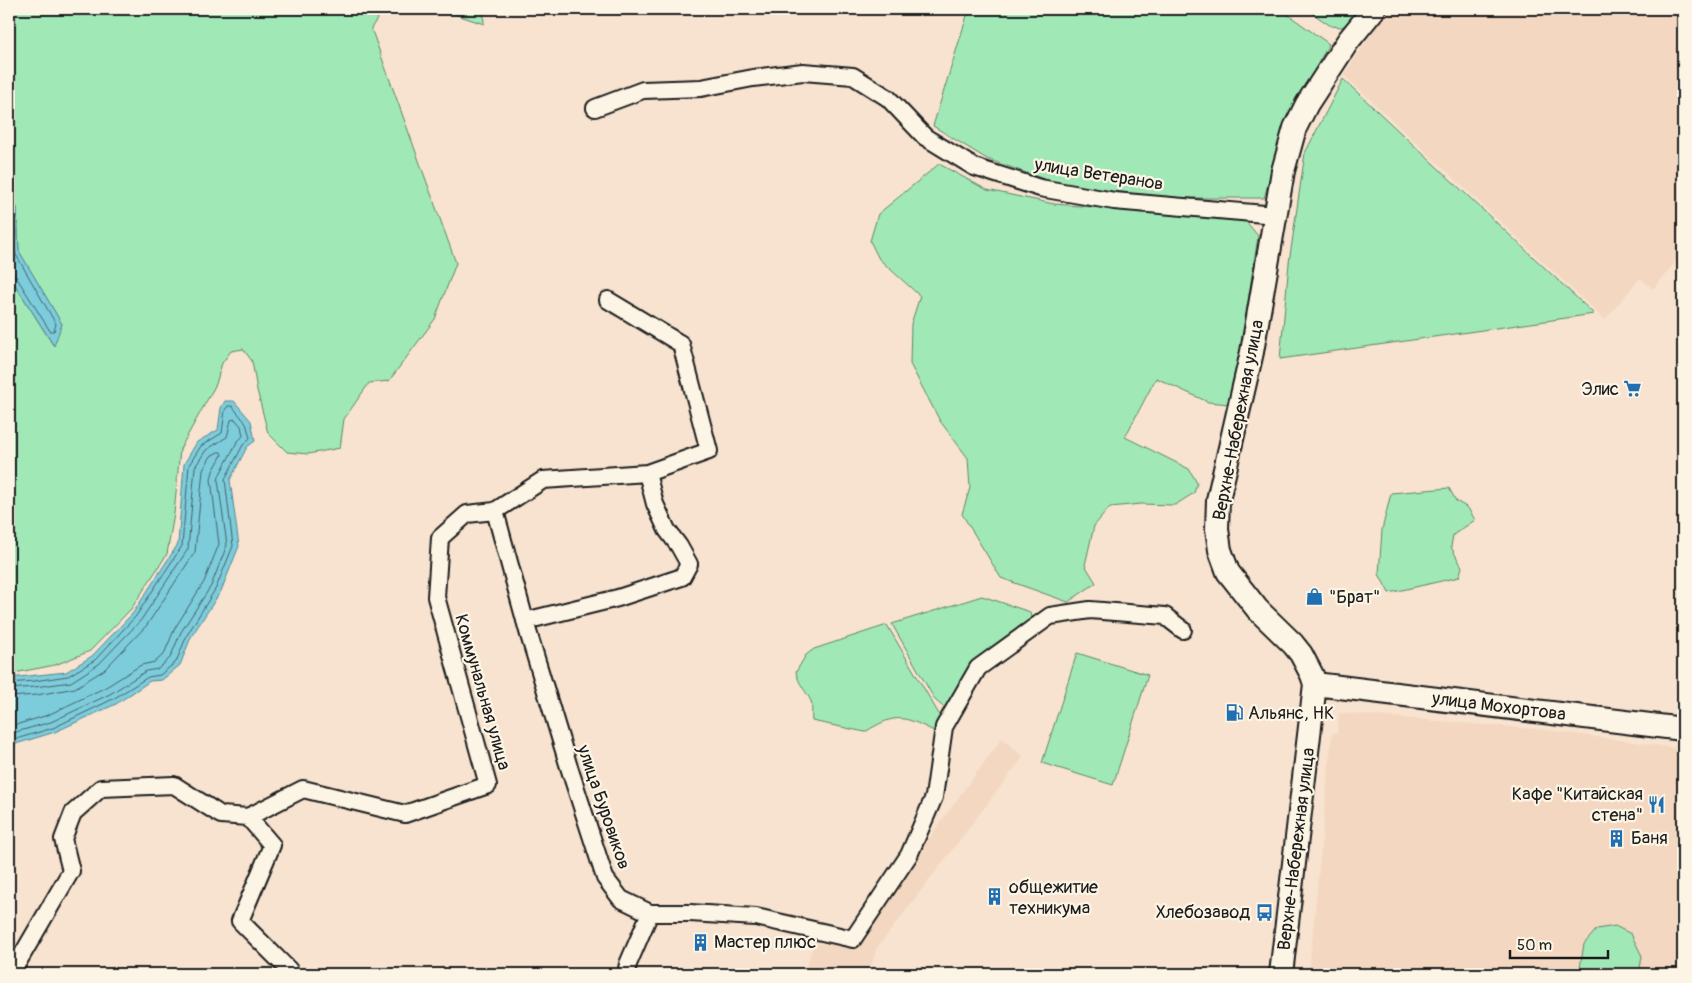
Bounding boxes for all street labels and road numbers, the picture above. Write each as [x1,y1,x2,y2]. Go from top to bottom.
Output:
street label: улица Ветеранов [1032,153,1165,196]
street label: Верхне-Набережная улица [1208,318,1269,522]
street label: Коммунальная улица [449,612,516,773]
street label: улица Мохортова [1430,687,1567,726]
street label: улица Буровиков [571,741,636,872]
street label: Верхне-Набережная улица [1273,746,1320,952]

